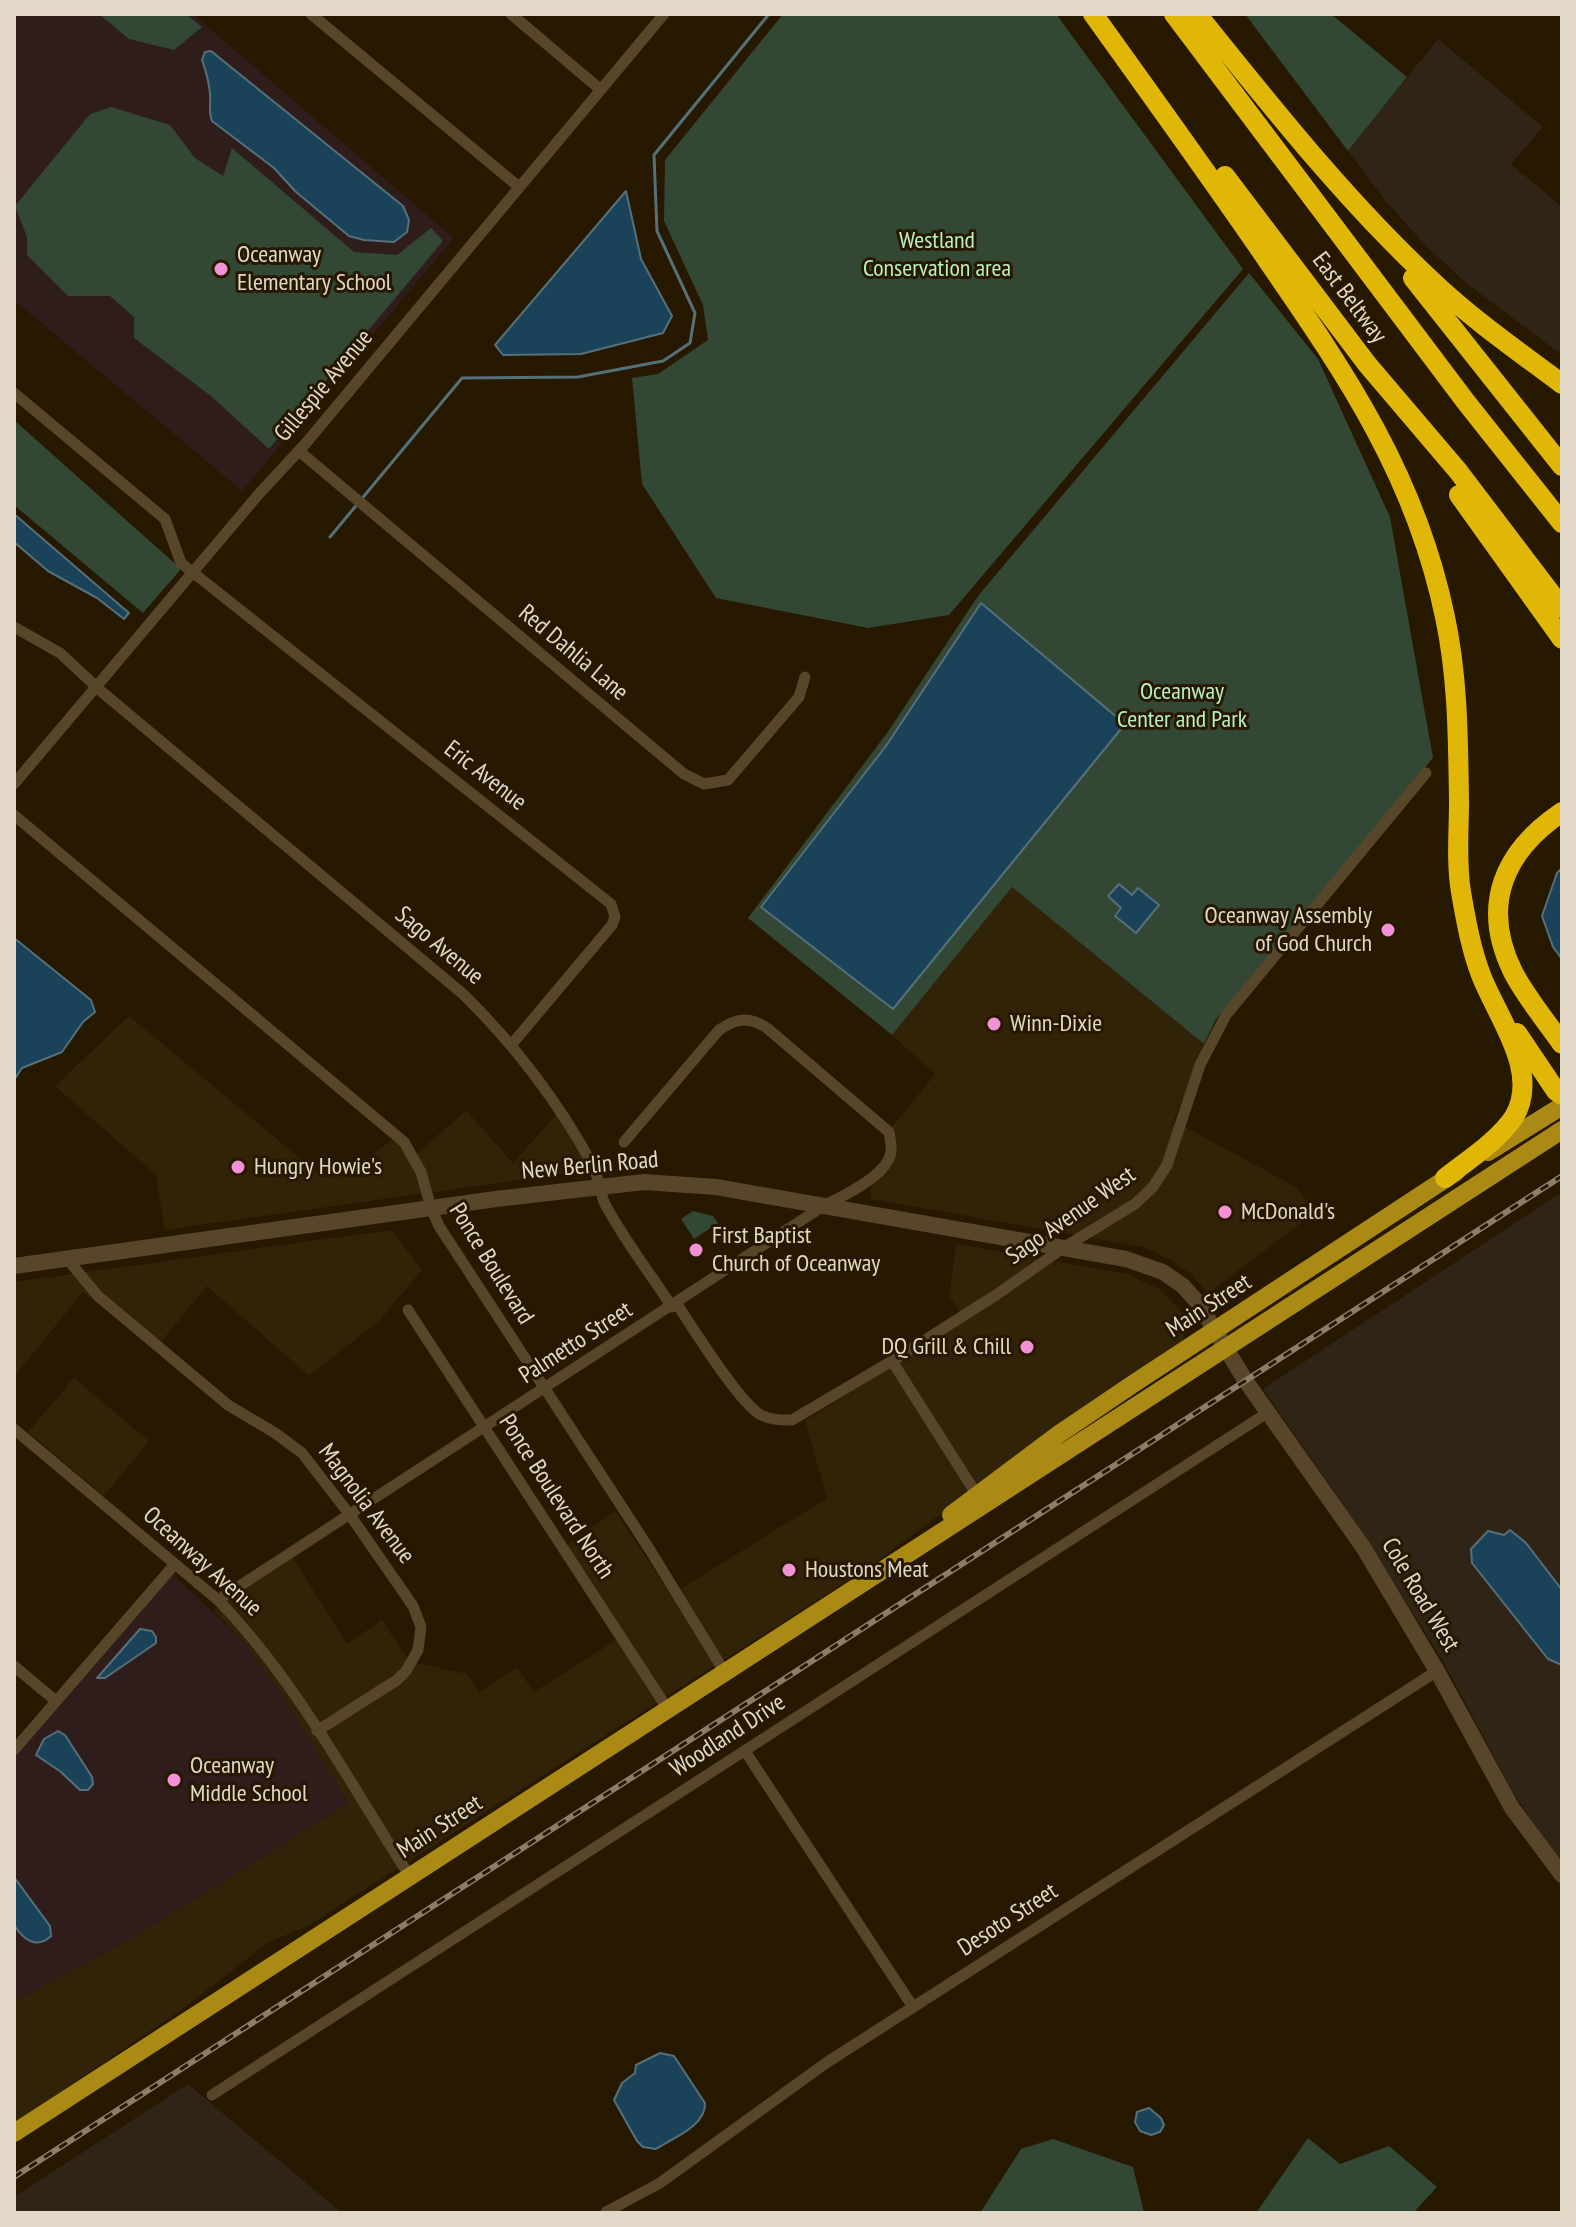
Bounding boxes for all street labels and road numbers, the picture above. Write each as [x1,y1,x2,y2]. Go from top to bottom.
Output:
street label: East Beltway [1306,247,1392,349]
street label: Gillespie Avenue [269,324,379,448]
street label: Red Dahlia Lane [512,599,634,707]
street label: Eric Avenue [438,735,532,817]
street label: Sago Avenue [389,901,489,991]
street label: New Berlin Road [520,1146,660,1186]
street label: Sago Avenue West [1001,1161,1141,1271]
street label: Ponce Boulevard [442,1198,540,1330]
street label: Main Street [1161,1268,1257,1344]
street label: Palmetto Street [514,1296,638,1390]
street label: Ponce Boulevard North [492,1410,620,1584]
street label: Magnolia Avenue [312,1438,420,1570]
street label: Oceanway Avenue [137,1501,267,1623]
street label: Cole Road West [1375,1533,1465,1657]
street label: Woodland Drive [665,1688,791,1784]
street label: Main Street [392,1789,488,1865]
street label: Desoto Street [953,1877,1063,1963]

